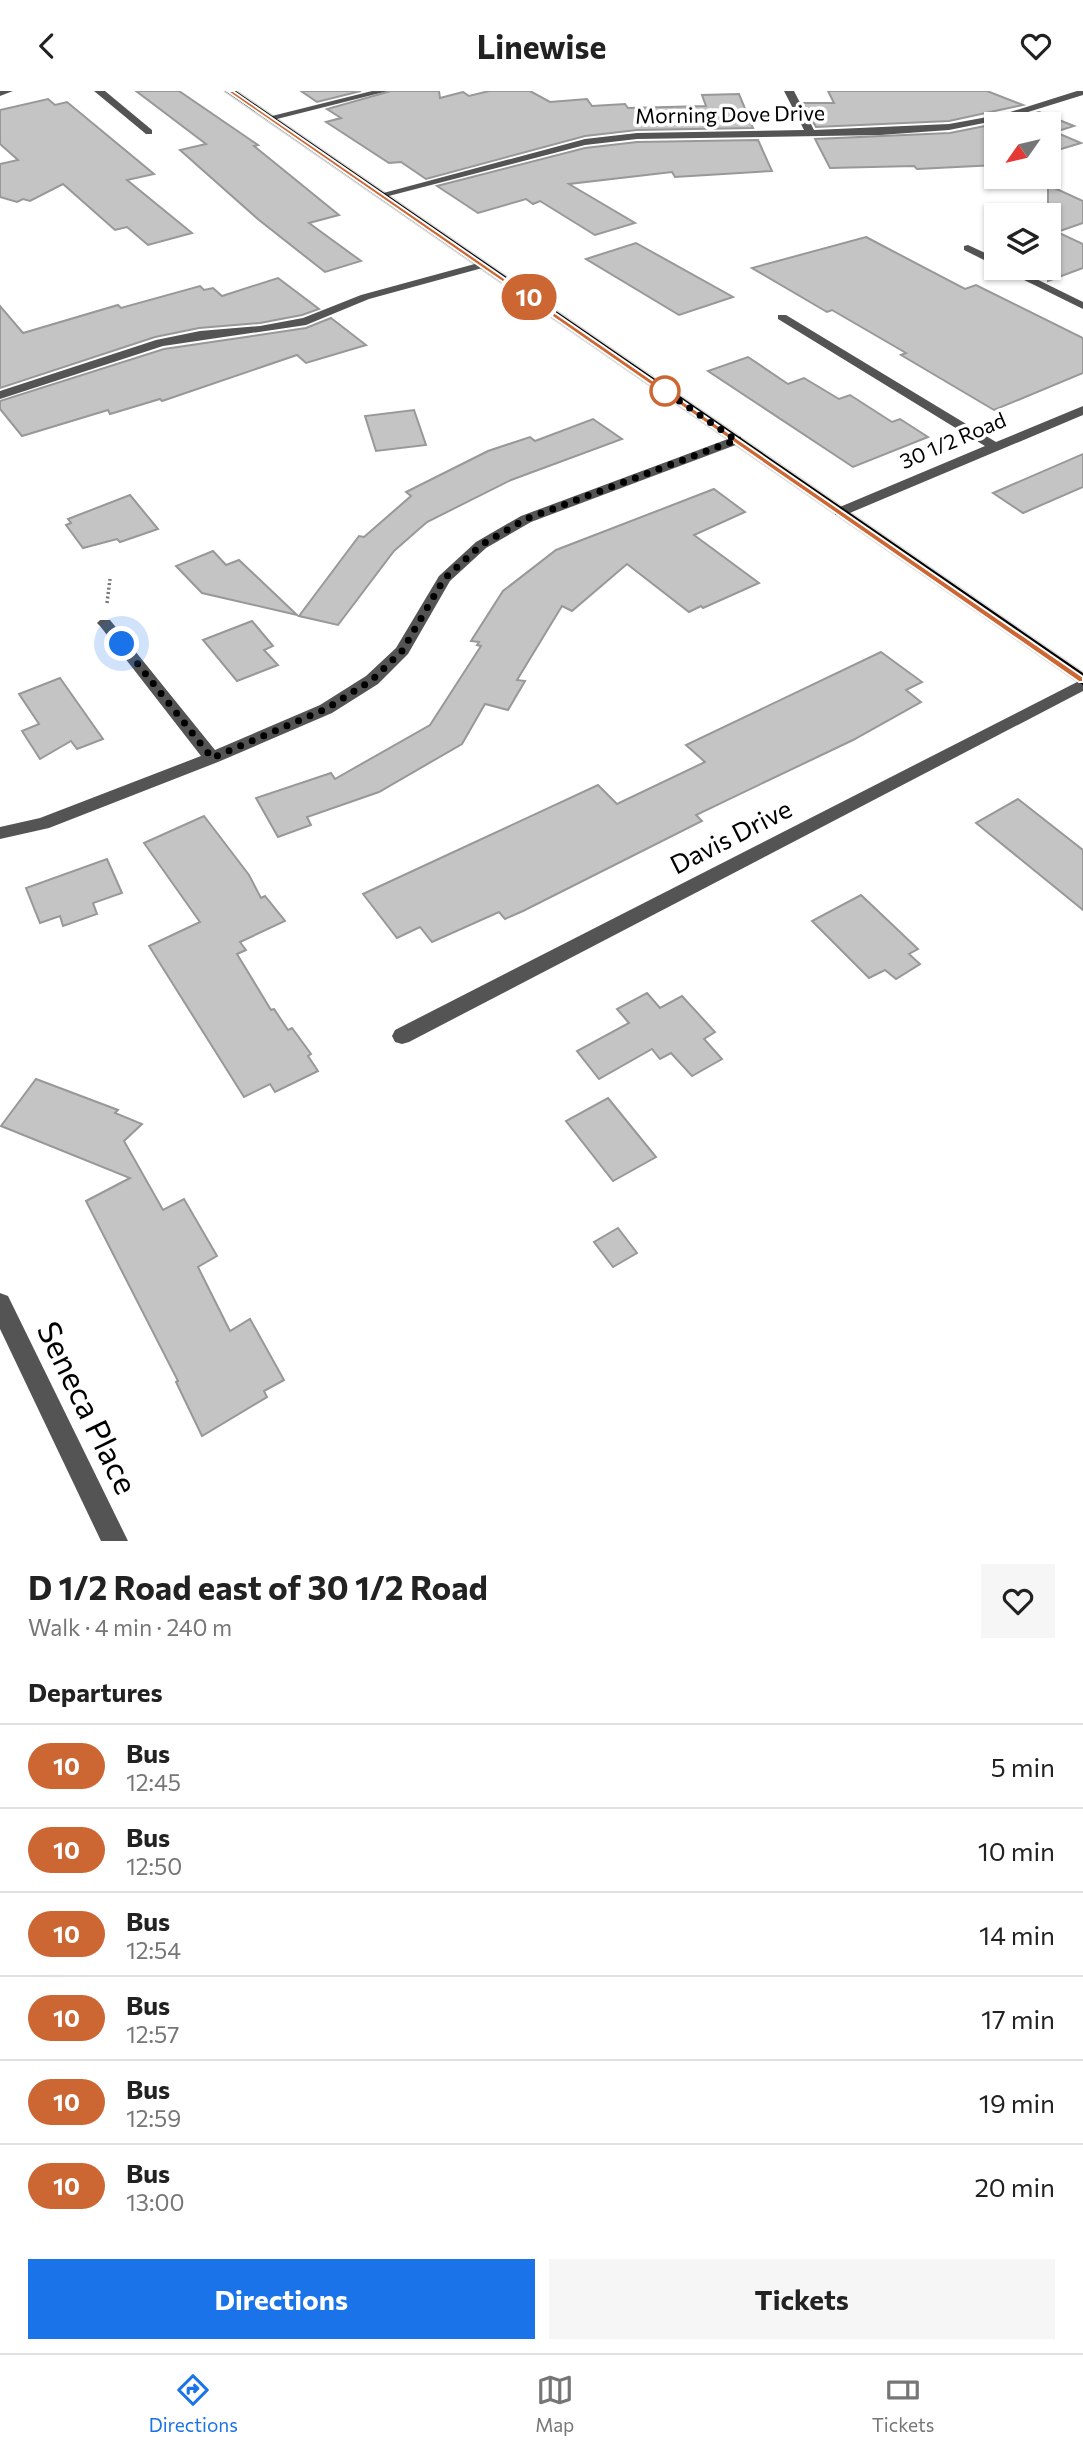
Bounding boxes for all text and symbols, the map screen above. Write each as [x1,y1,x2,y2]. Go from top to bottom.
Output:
text: Linewise [477,26,606,66]
icon: back [28,27,66,65]
icon: heart [1017,27,1055,65]
street label: Morning Dove Drive [635,99,825,128]
north arrow [984,112,1060,189]
map controls [984,112,1061,280]
button: layers [984,203,1061,280]
line badge: 10 [498,274,560,320]
text: 10 [516,282,542,311]
unlabelled marker [650,376,680,406]
street label: 30 1/2 Road [896,406,1009,473]
your location [104,626,139,661]
street label: Davis Drive [664,792,796,879]
street label: Seneca Place [30,1314,148,1500]
button: heart [981,1564,1055,1638]
text: D 1/2 Road east of 30 1/2 Road [28,1566,488,1607]
text: Walk · 4 min · 240 m [28,1613,232,1641]
text: Departures [28,1676,163,1707]
text: Bus [126,1737,170,1768]
text: 10 [53,1751,80,1780]
text: 5 min [991,1751,1055,1782]
text: 12:45 [126,1768,181,1796]
text: Bus [126,1821,170,1852]
text: 10 [53,1835,80,1864]
text: 10 min [978,1835,1055,1866]
text: 12:50 [126,1852,182,1880]
text: Bus [126,1905,170,1936]
text: 10 [53,1919,80,1948]
text: 14 min [979,1919,1055,1950]
text: 12:54 [126,1936,181,1964]
text: Bus [126,1989,170,2020]
text: 10 [53,2003,80,2032]
text: 17 min [981,2003,1055,2034]
text: 12:57 [126,2020,179,2048]
text: Bus [126,2073,170,2104]
text: 10 [53,2087,80,2116]
text: 19 min [979,2087,1055,2118]
text: 12:59 [126,2104,181,2132]
text: Bus [126,2157,170,2188]
text: 10 [53,2171,80,2200]
text: 20 min [974,2171,1055,2202]
text: 13:00 [126,2188,184,2216]
button: Directions [28,2259,535,2339]
button: Tickets [549,2259,1055,2339]
tab: Directions [149,2371,238,2436]
tab: Map [535,2371,574,2436]
tab: Tickets [872,2371,934,2436]

